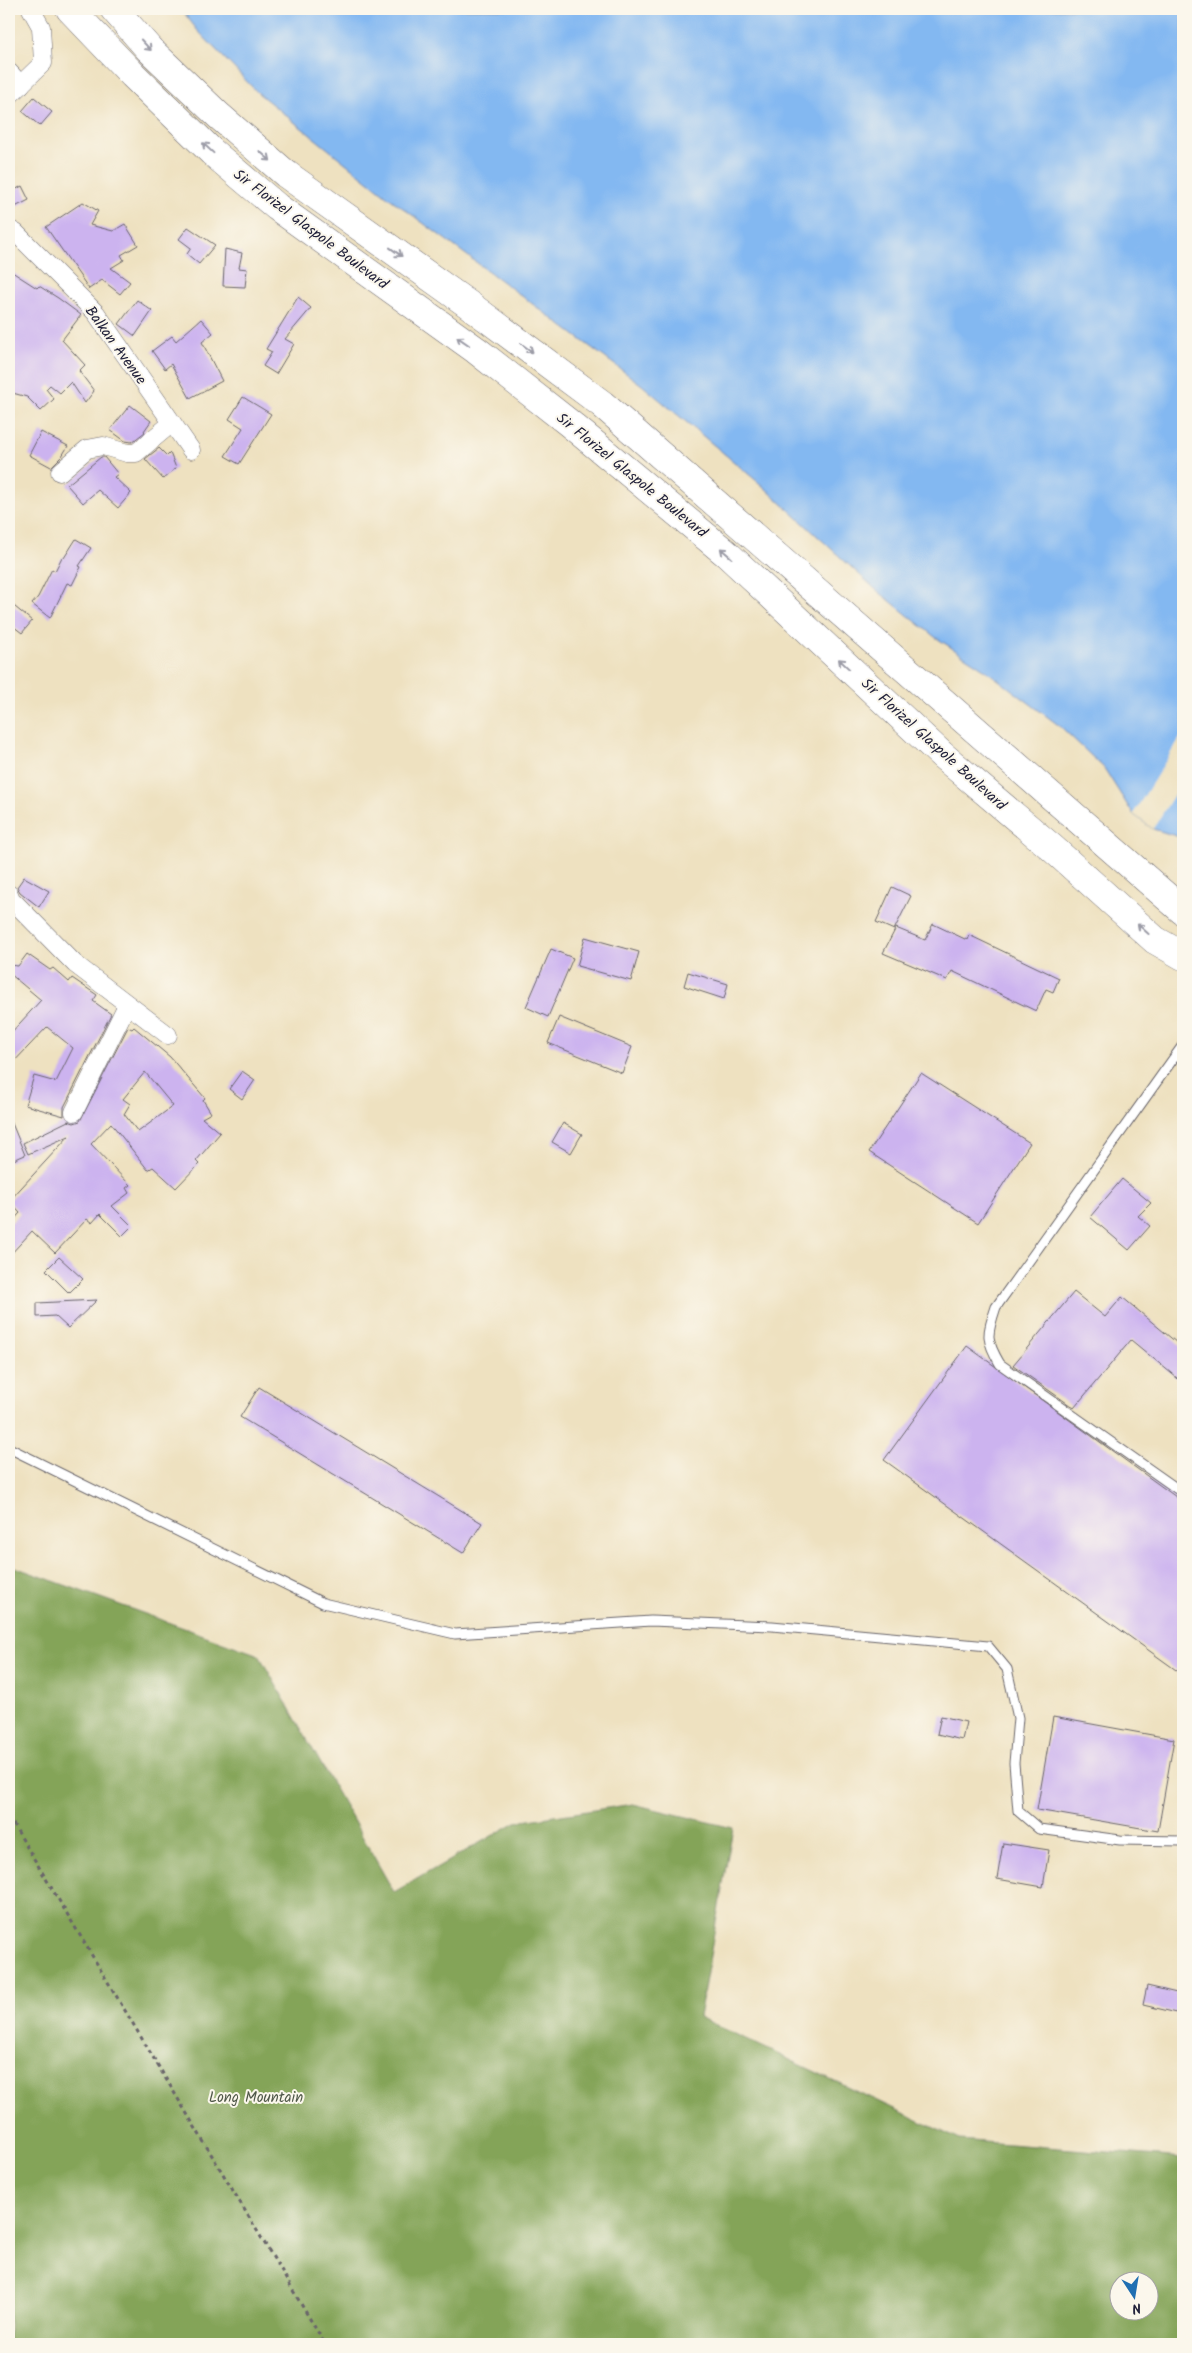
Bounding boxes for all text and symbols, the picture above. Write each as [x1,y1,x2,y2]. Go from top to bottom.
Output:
one-way arrow [140,39,152,51]
one-way arrow [202,142,214,154]
one-way arrow [258,150,271,161]
street label: Sir Florizel Glaspole Boulevard [228,163,393,297]
one-way arrow [388,247,402,258]
street label: Balkan Avenue [78,301,152,390]
one-way arrow [456,336,470,346]
one-way arrow [520,343,534,353]
street label: Sir Florizel Glaspole Boulevard [550,407,713,545]
one-way arrow [719,547,732,559]
one-way arrow [838,658,851,670]
street label: Sir Florizel Glaspole Boulevard [855,673,1012,817]
one-way arrow [1136,923,1149,935]
park label: Long Mountain [209,2086,303,2110]
north arrow [1110,2270,1160,2320]
text: N [1130,2296,1143,2319]

